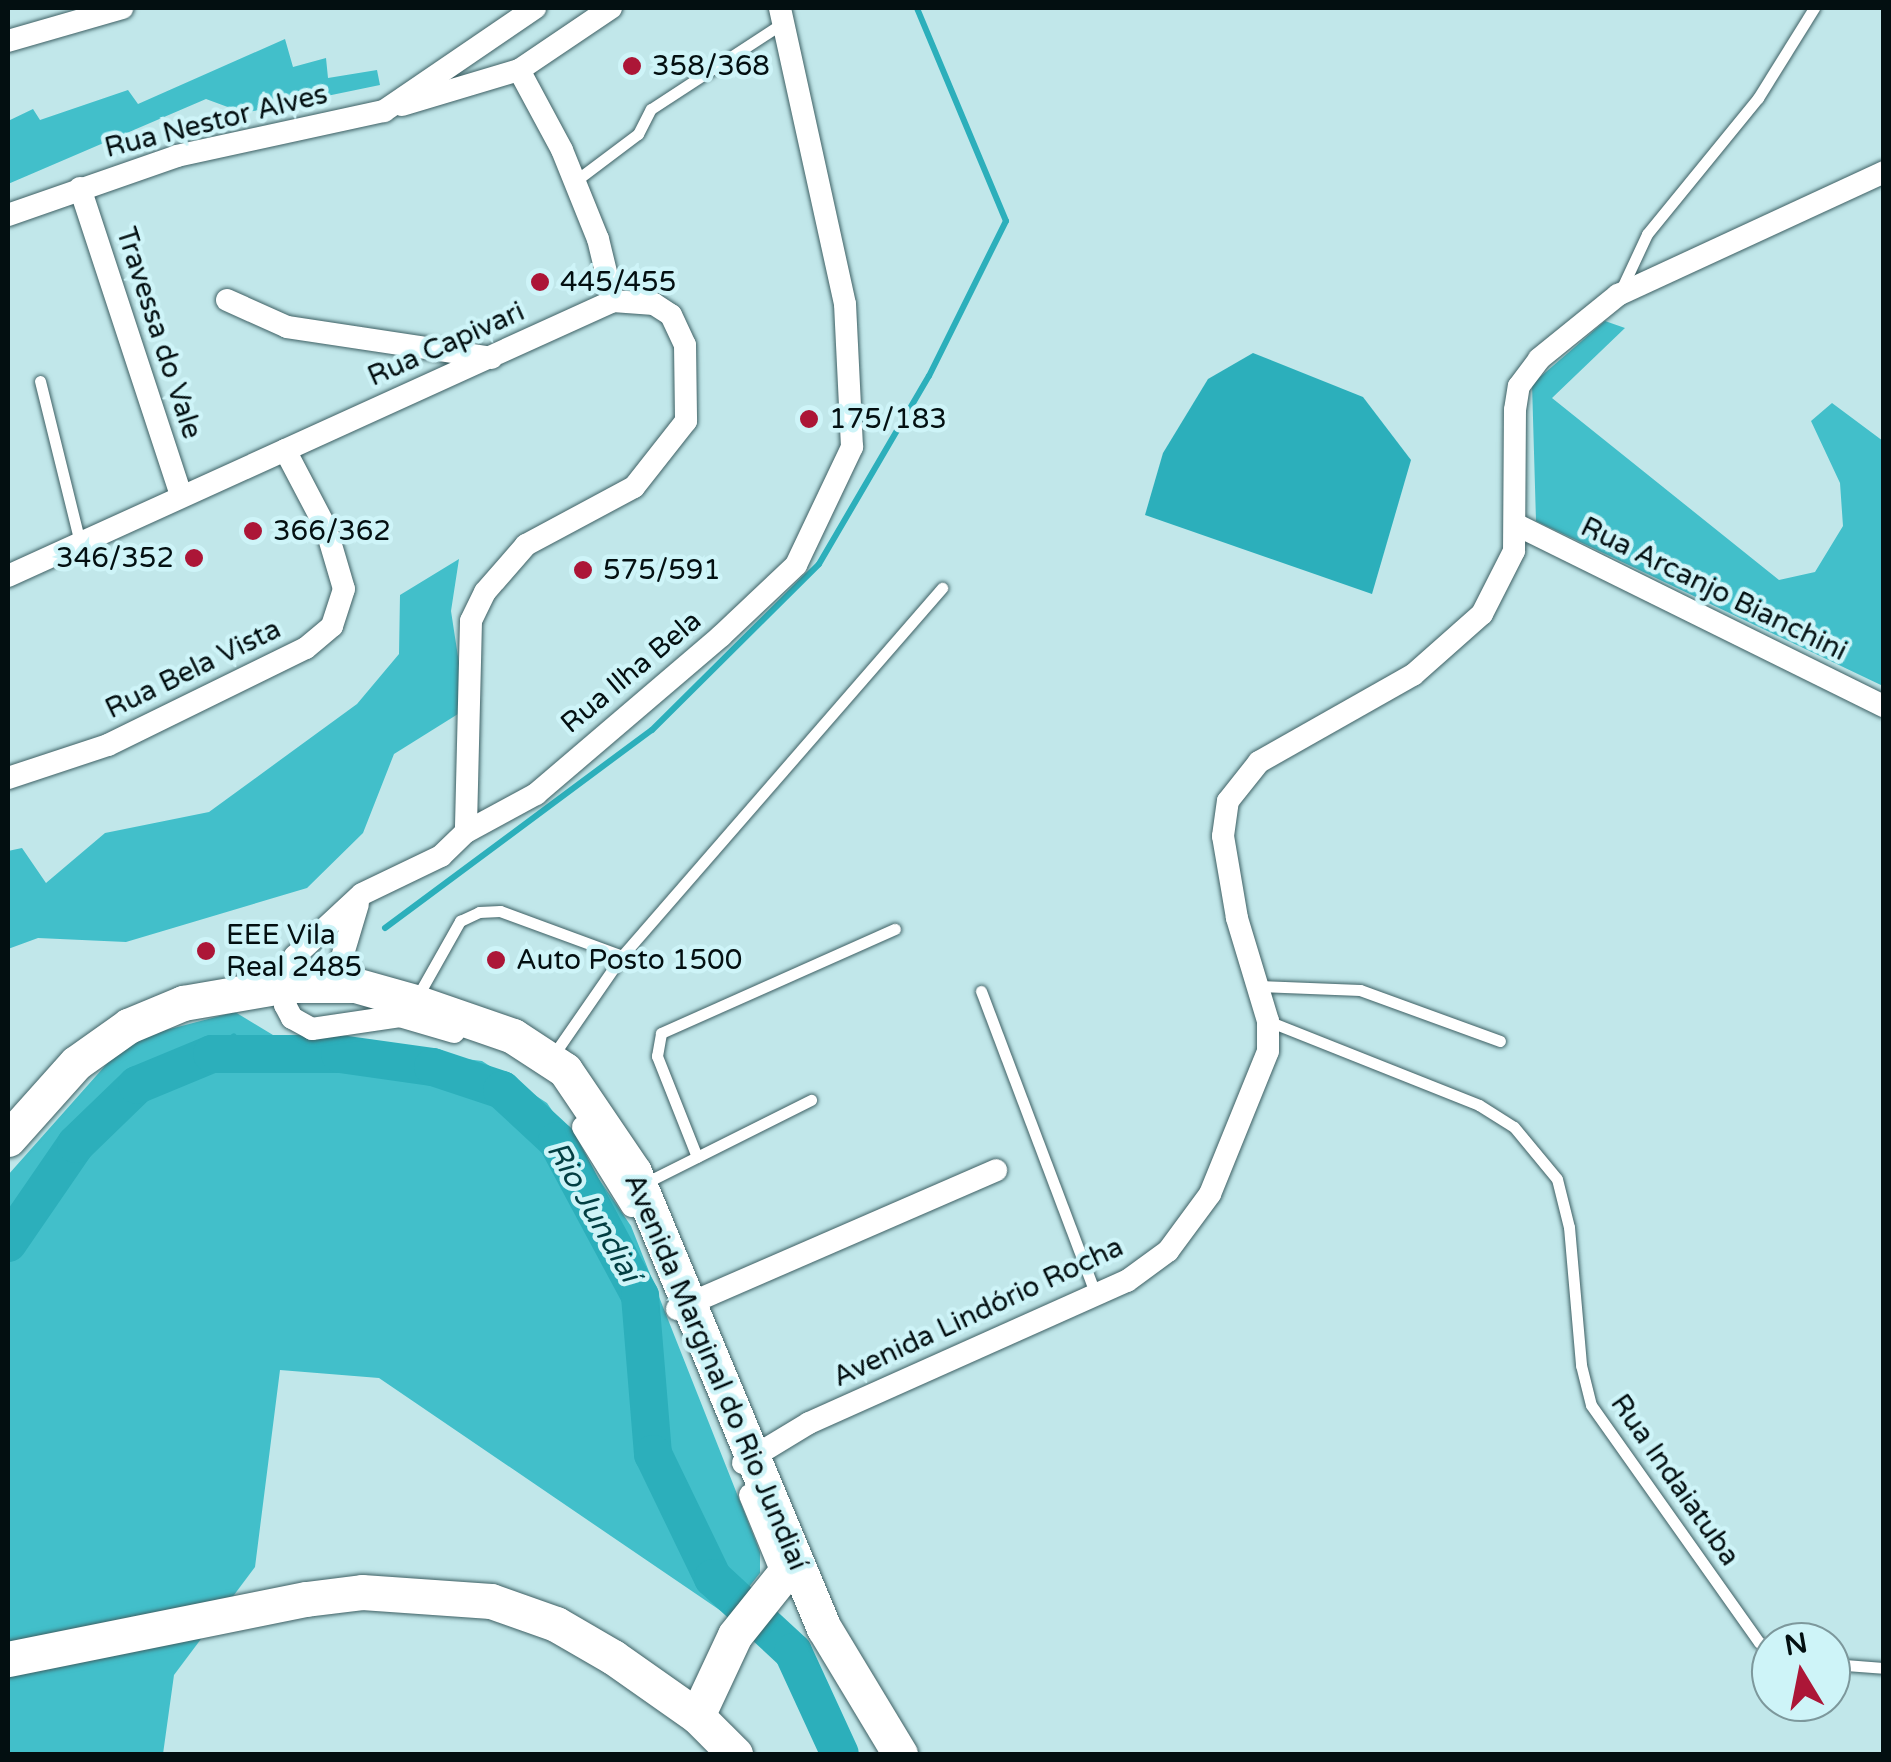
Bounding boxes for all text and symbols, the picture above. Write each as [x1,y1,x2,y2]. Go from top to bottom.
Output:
place label: 358/368 [652,49,770,83]
marker: 358/368 [621,55,643,77]
street label: Rua Nestor Alves [101,77,331,165]
street label: Travessa do Vale [109,223,209,443]
place label: 445/455 [560,265,676,299]
marker: 445/455 [529,271,551,293]
street label: Rua Capivari [362,294,530,394]
place label: 175/183 [829,402,947,436]
marker: 175/183 [798,408,820,430]
street label: Rua Arcanjo Bianchini [1575,510,1853,668]
place label: 366/362 [273,514,391,548]
marker: 366/362 [242,520,264,542]
place label: 346/352 [56,541,174,575]
marker: 346/352 [183,547,205,569]
place label: 575/591 [603,553,721,587]
marker: 575/591 [572,559,594,581]
street label: Rua Ilha Bela [554,604,708,740]
street label: Rua Bela Vista [100,612,286,726]
place label: EEE Vila Real 2485 [226,918,362,984]
marker: EEE Vila Real 2485 [195,940,217,962]
place label: Auto Posto 1500 [516,943,742,977]
marker: Auto Posto 1500 [485,949,507,971]
water label: Rio Jundiaí [538,1135,648,1289]
street label: Avenida Marginal do Rio Jundiaí [617,1169,815,1575]
street label: Avenida Lindório Rocha [827,1230,1129,1394]
street label: Rua Indaiatuba [1603,1388,1747,1572]
north arrow [1751,1622,1851,1722]
text: N [1782,1626,1810,1663]

